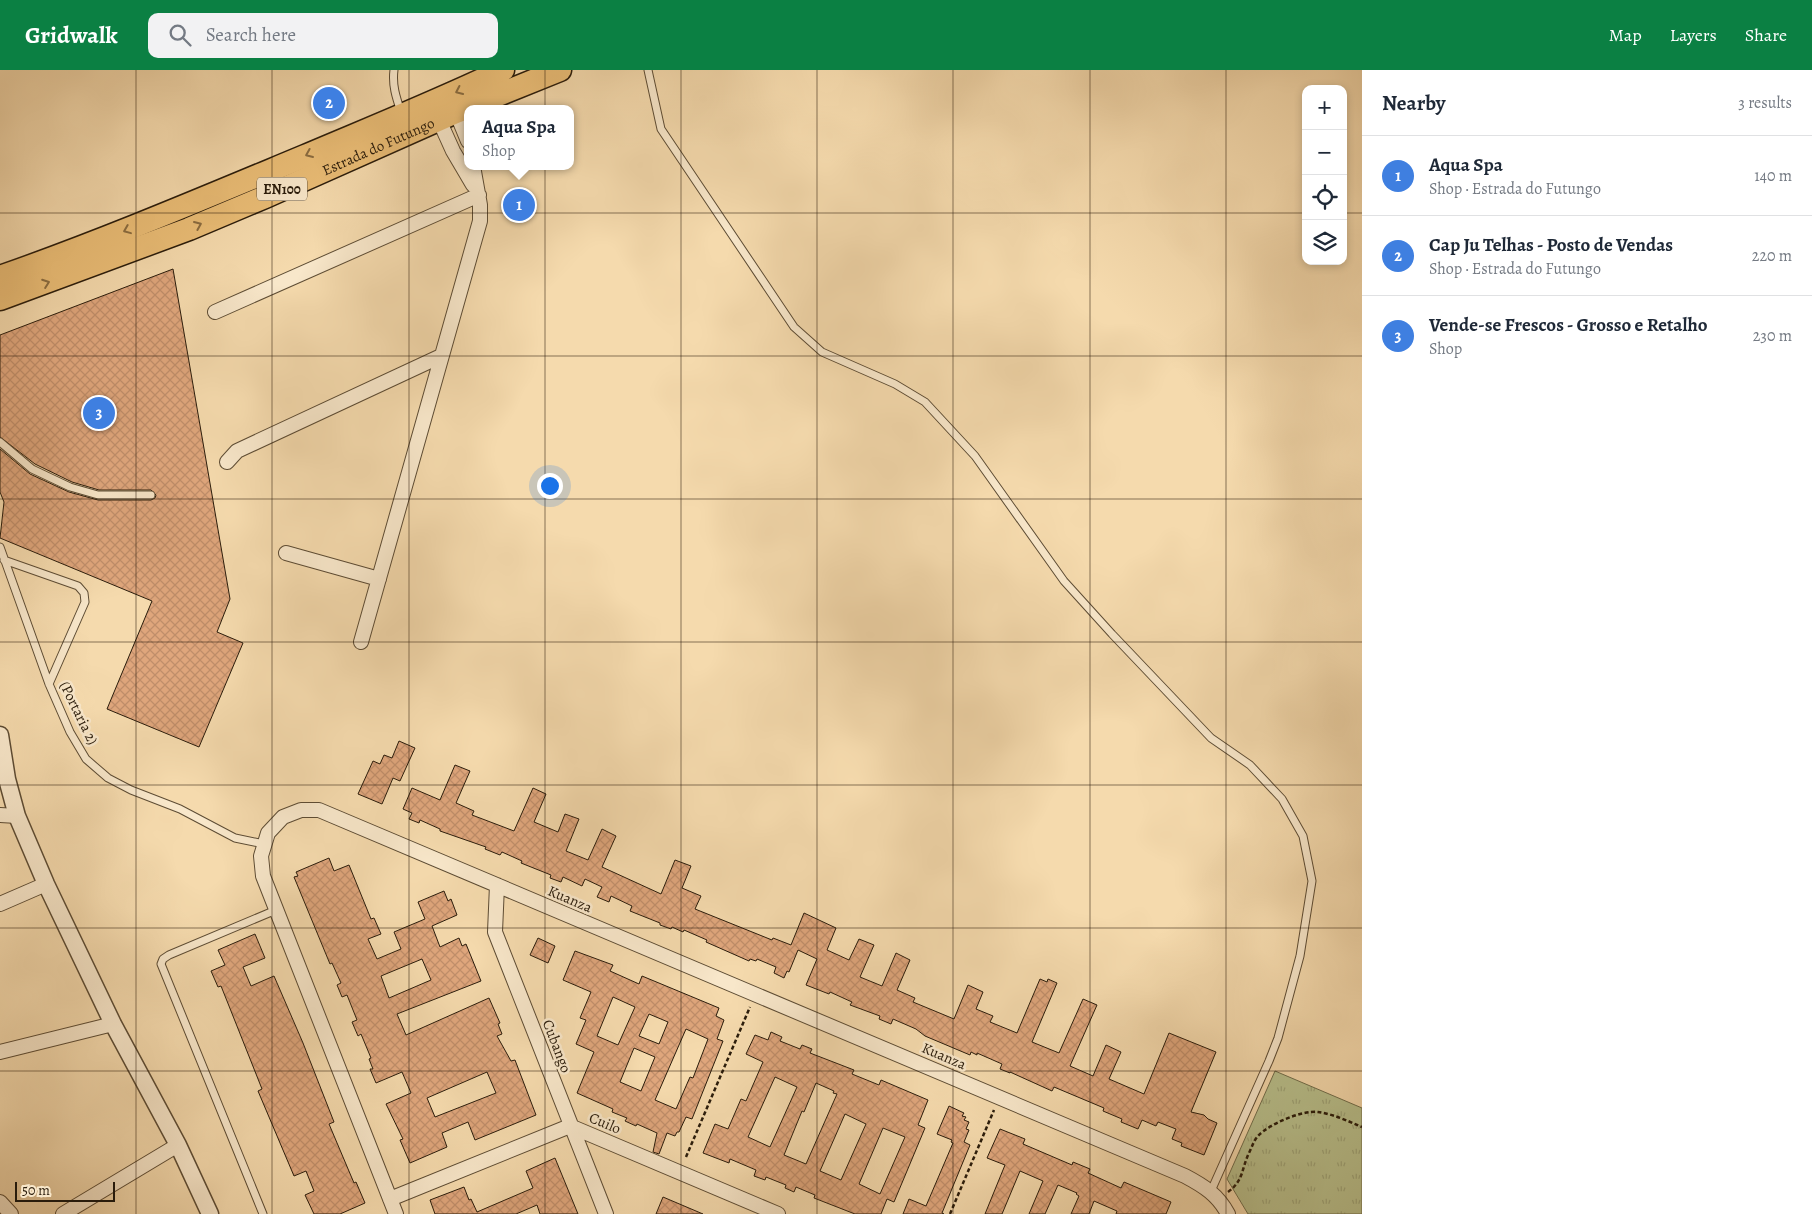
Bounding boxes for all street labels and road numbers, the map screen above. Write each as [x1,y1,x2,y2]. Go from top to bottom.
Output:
street label: Estrada do Futungo [319,113,438,180]
road number: EN100 [257,178,307,200]
street label: (Portaria 2) [55,678,103,748]
street label: Kuanza [545,881,595,917]
street label: Cubango [538,1017,576,1075]
street label: Kuanza [919,1038,969,1074]
street label: Cuilo [586,1107,624,1139]

